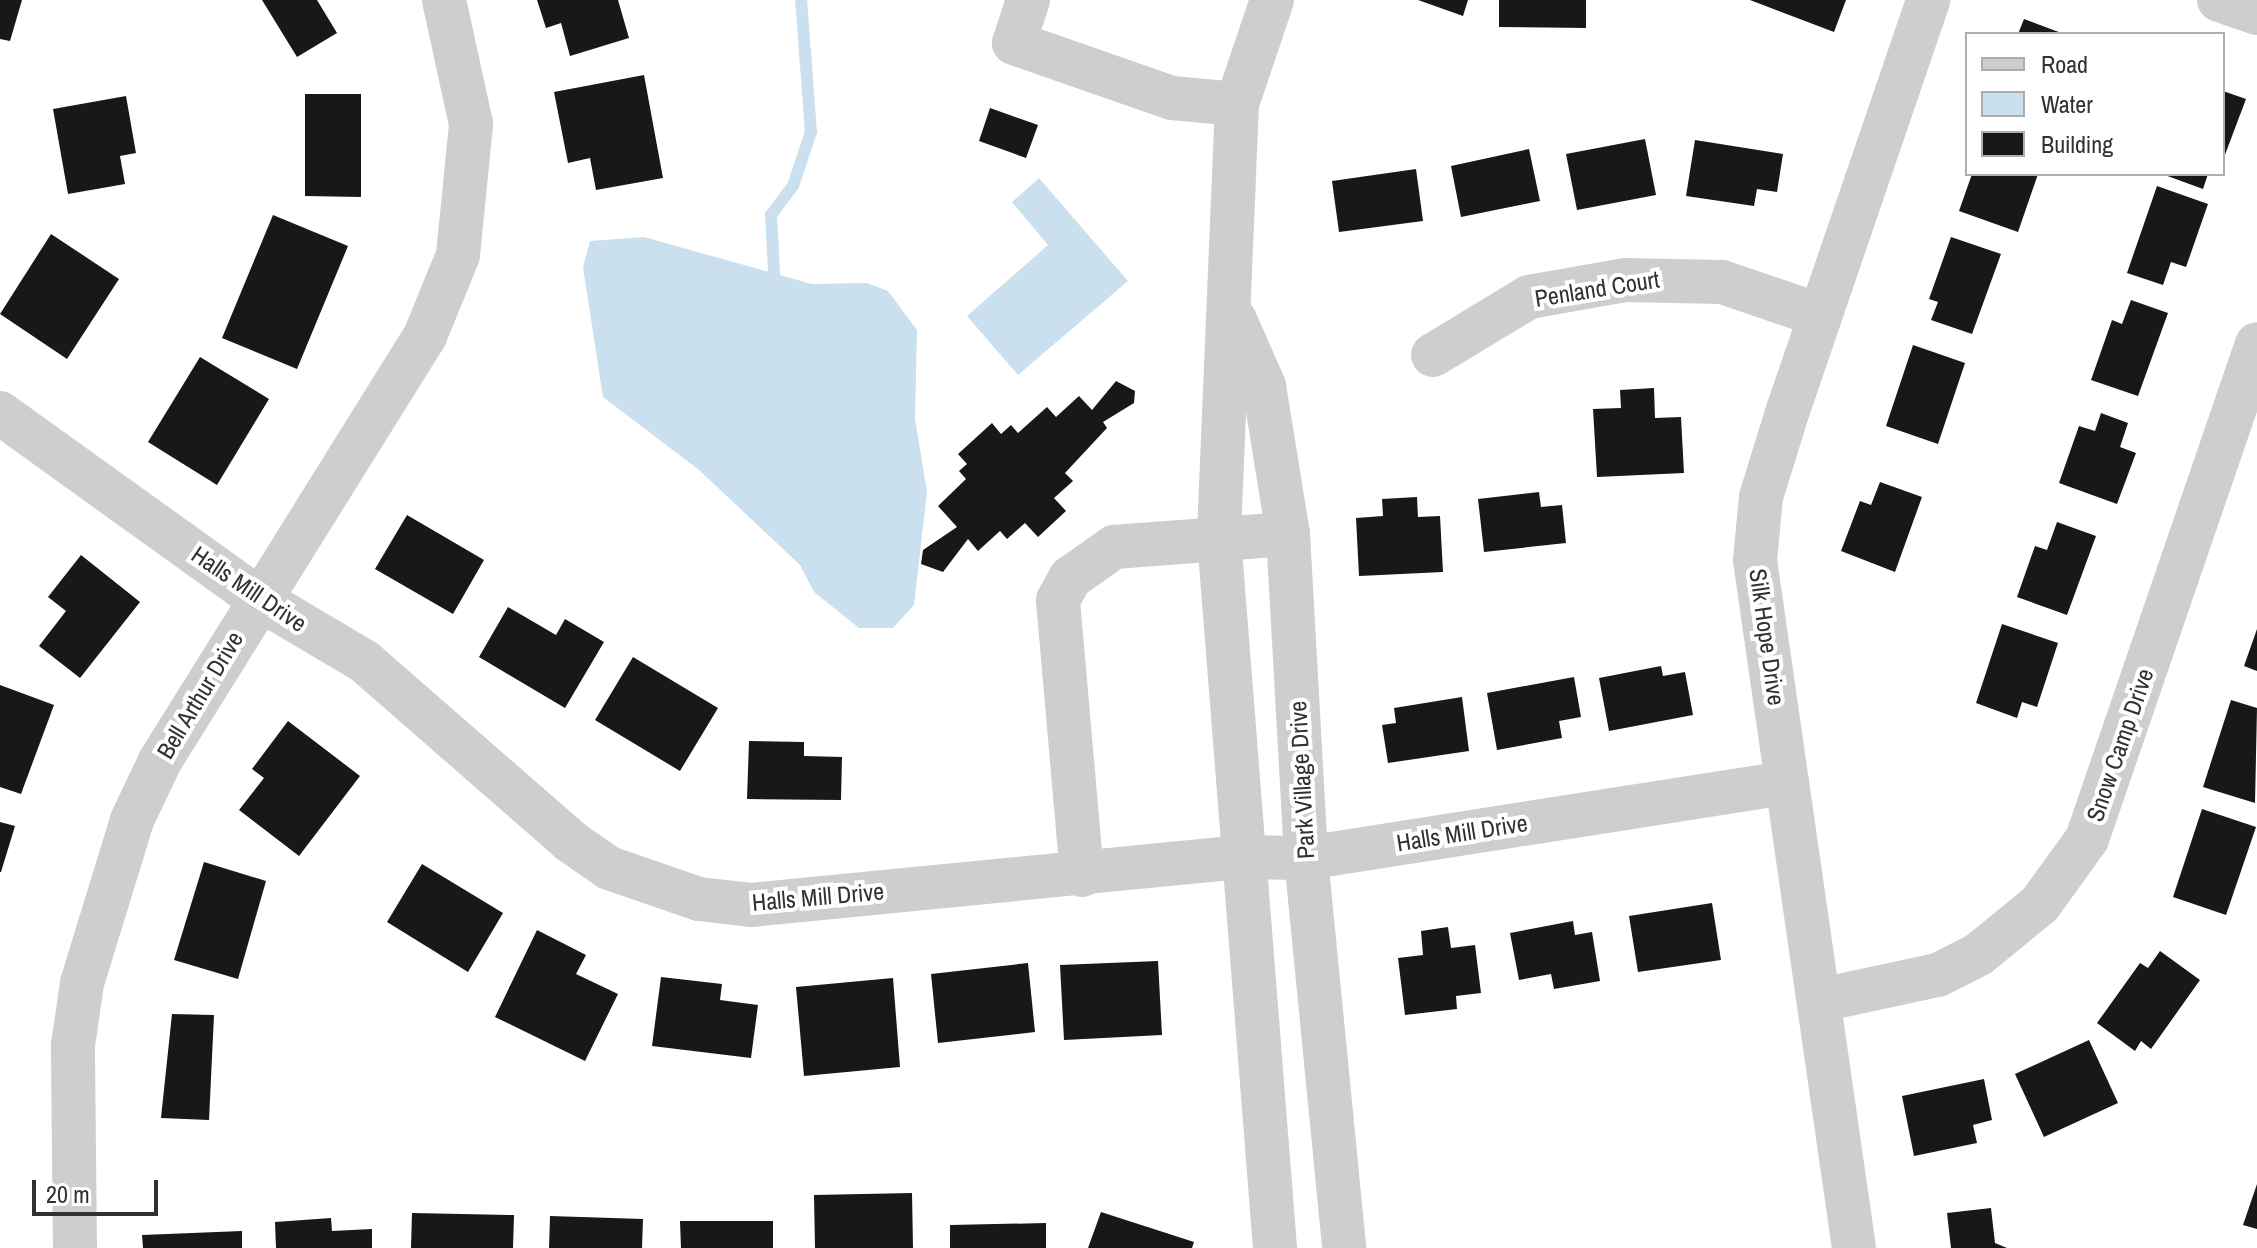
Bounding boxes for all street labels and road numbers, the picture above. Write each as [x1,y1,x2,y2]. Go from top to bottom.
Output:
street label: Penland Court [1533,265,1661,313]
street label: Halls Mill Drive [186,540,312,638]
street label: Silk Hope Drive [1743,567,1791,707]
street label: Bell Arthur Drive [150,626,250,764]
street label: Snow Camp Drive [2080,665,2160,825]
street label: Park Village Drive [1283,700,1321,860]
street label: Halls Mill Drive [1394,808,1530,858]
street label: Halls Mill Drive [751,877,885,917]

